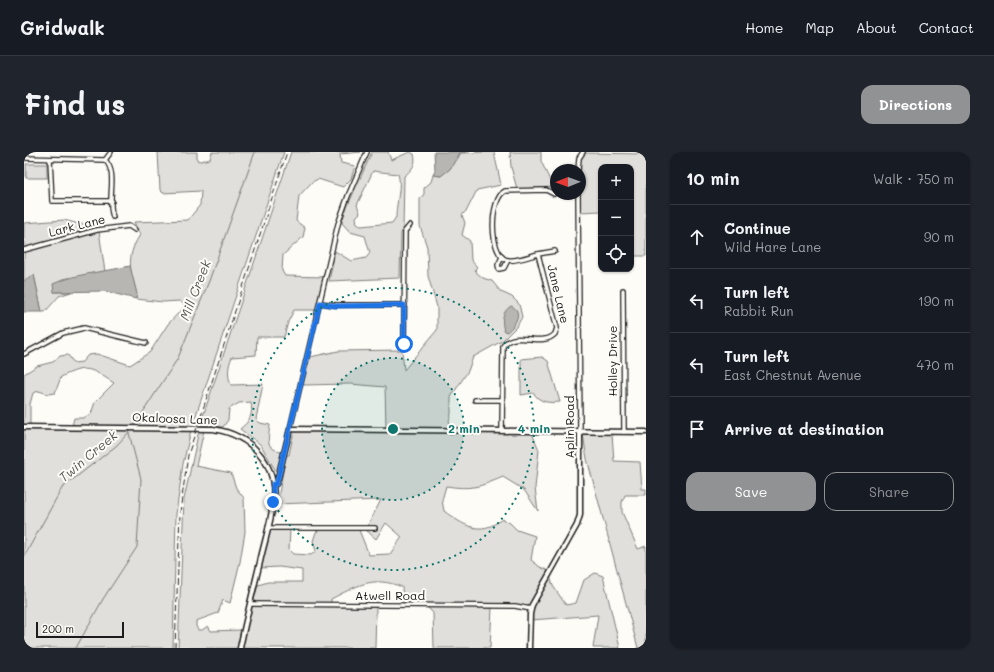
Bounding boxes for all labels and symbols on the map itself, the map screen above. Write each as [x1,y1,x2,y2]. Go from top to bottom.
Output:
north arrow [550,164,586,200]
street label: Lark Lane [47,210,107,240]
water label: Mill Creek [175,256,214,323]
street label: Jane Lane [544,263,574,325]
street label: Holley Drive [604,326,620,396]
route start [395,335,413,353]
street label: Aplin Road [561,395,577,458]
street label: Okaloosa Lane [132,409,218,427]
text: 2 min [448,420,480,436]
text: 4 min [518,420,550,436]
centre of rings [386,422,400,436]
water label: Twin Creek [55,425,121,485]
route end [264,493,282,511]
street label: Atwell Road [355,587,425,603]
scale bar [36,620,124,639]

